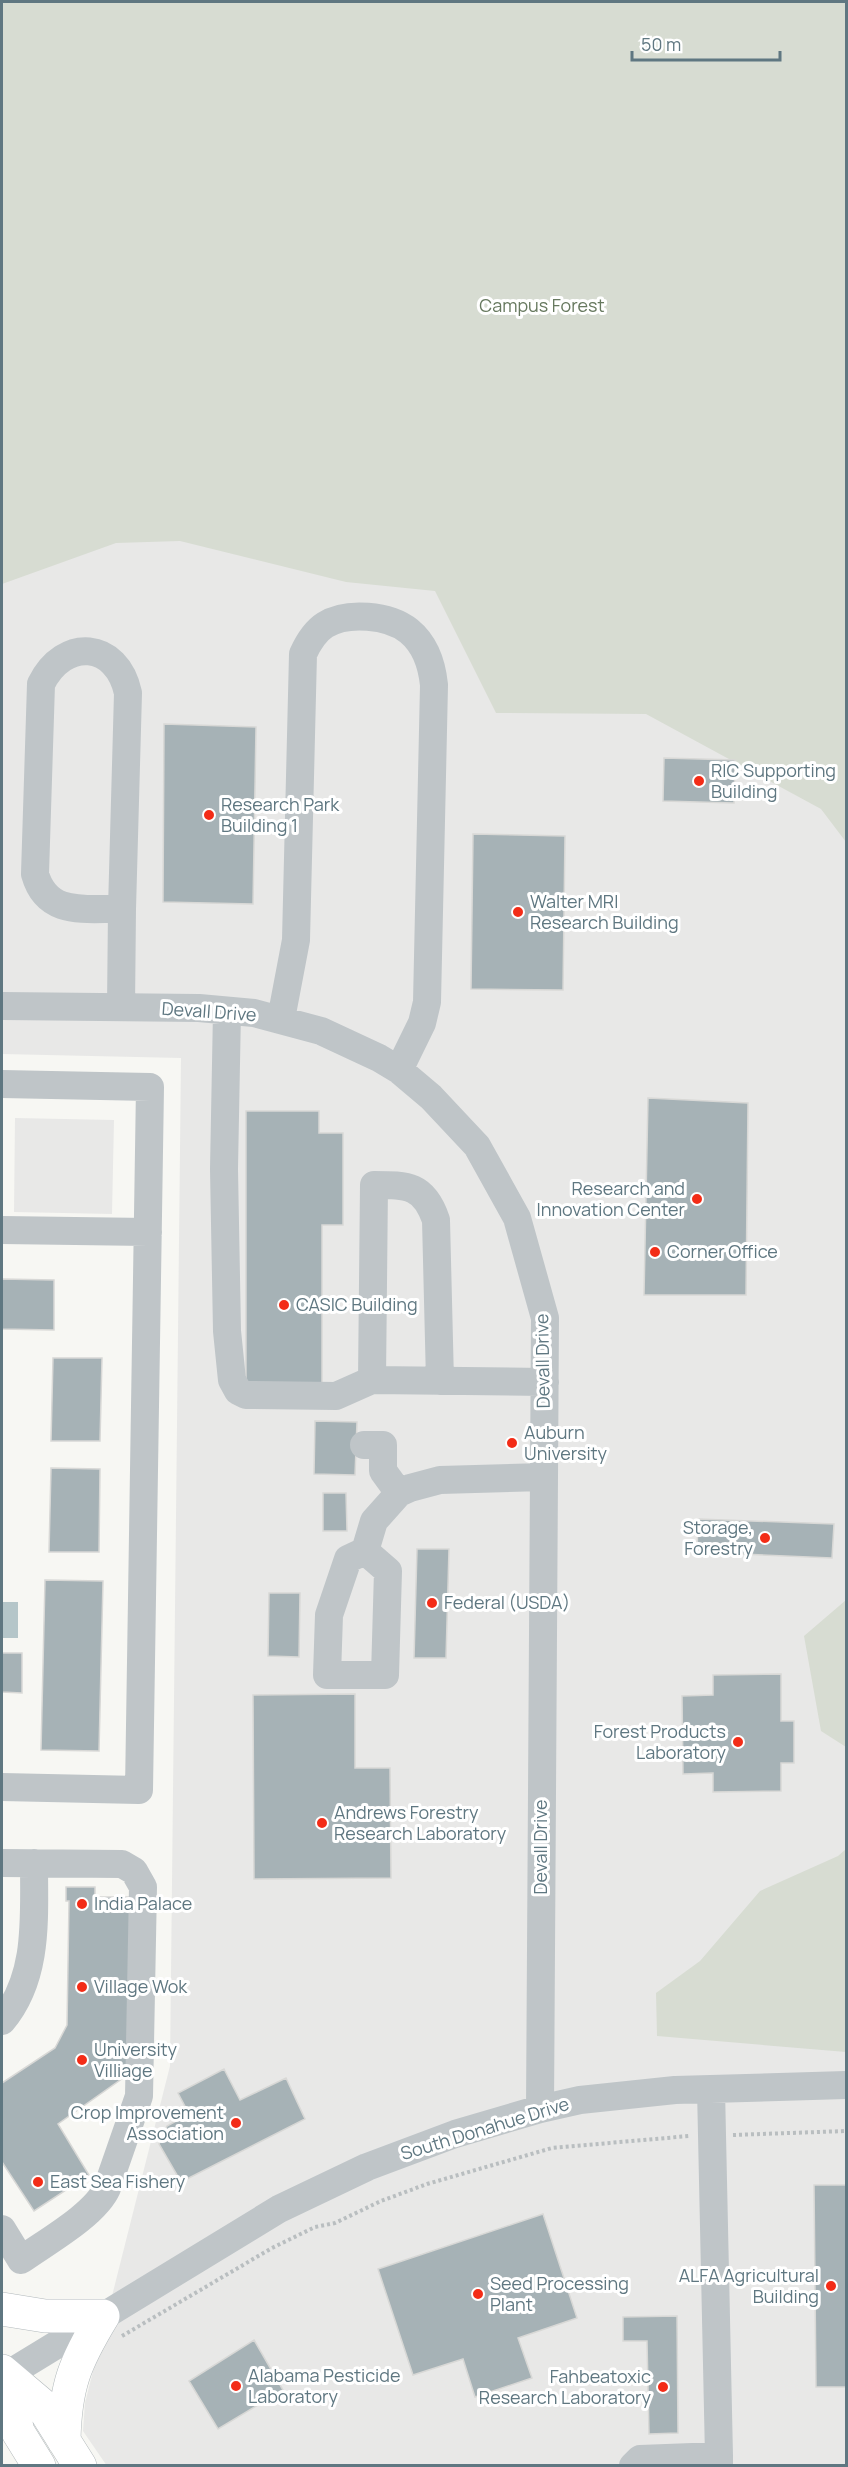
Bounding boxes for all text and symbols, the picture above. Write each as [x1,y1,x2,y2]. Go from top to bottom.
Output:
scale bar [632,24,780,62]
text: 50 m [641,32,681,56]
park label: Campus Forest [479,293,605,317]
place label: RIC Supporting Building [711,758,836,803]
marker: RIC Supporting Building [692,774,706,788]
place label: Research Park Building 1 [221,792,340,837]
marker: Research Park Building 1 [202,808,216,822]
place label: Walter MRI Research Building [530,889,679,934]
marker: Walter MRI Research Building [511,905,525,919]
street label: Devall Drive [161,996,257,1026]
place label: Research and Innovation Center [537,1176,686,1221]
marker: Research and Innovation Center [690,1192,704,1206]
place label: Corner Office [667,1239,778,1263]
marker: Corner Office [648,1245,662,1259]
place label: CASIC Building [296,1292,418,1316]
marker: CASIC Building [277,1298,291,1312]
street label: Devall Drive [529,1313,555,1409]
place label: Auburn University [524,1420,608,1465]
marker: Auburn University [505,1436,519,1450]
place label: Storage, Forestry [683,1515,754,1560]
marker: Storage, Forestry [758,1531,772,1545]
place label: Federal (USDA) [444,1590,570,1614]
marker: Federal (USDA) [425,1596,439,1610]
place label: Forest Products Laboratory [594,1719,727,1764]
marker: Forest Products Laboratory [731,1735,745,1749]
place label: Andrews Forestry Research Laboratory [334,1800,507,1845]
street label: Devall Drive [528,1800,552,1894]
marker: Andrews Forestry Research Laboratory [315,1816,329,1830]
place label: India Palace [94,1891,192,1915]
marker: India Palace [75,1897,89,1911]
place label: Village Wok [94,1974,188,1998]
marker: Village Wok [75,1980,89,1994]
place label: University Villiage [94,2037,178,2082]
marker: University Villiage [75,2053,89,2067]
street label: South Donahue Drive [398,2091,572,2165]
place label: Crop Improvement Association [71,2100,224,2145]
marker: Crop Improvement Association [229,2116,243,2130]
place label: East Sea Fishery [50,2169,186,2193]
marker: East Sea Fishery [31,2175,45,2189]
place label: ALFA Agricultural Building [679,2263,819,2308]
place label: Seed Processing Plant [490,2271,629,2316]
marker: ALFA Agricultural Building [824,2279,838,2293]
marker: Seed Processing Plant [471,2287,485,2301]
place label: Alabama Pesticide Laboratory [248,2363,400,2408]
place label: Fahbeatoxic Research Laboratory [479,2364,651,2409]
marker: Alabama Pesticide Laboratory [229,2379,243,2393]
marker: Fahbeatoxic Research Laboratory [656,2380,670,2394]

